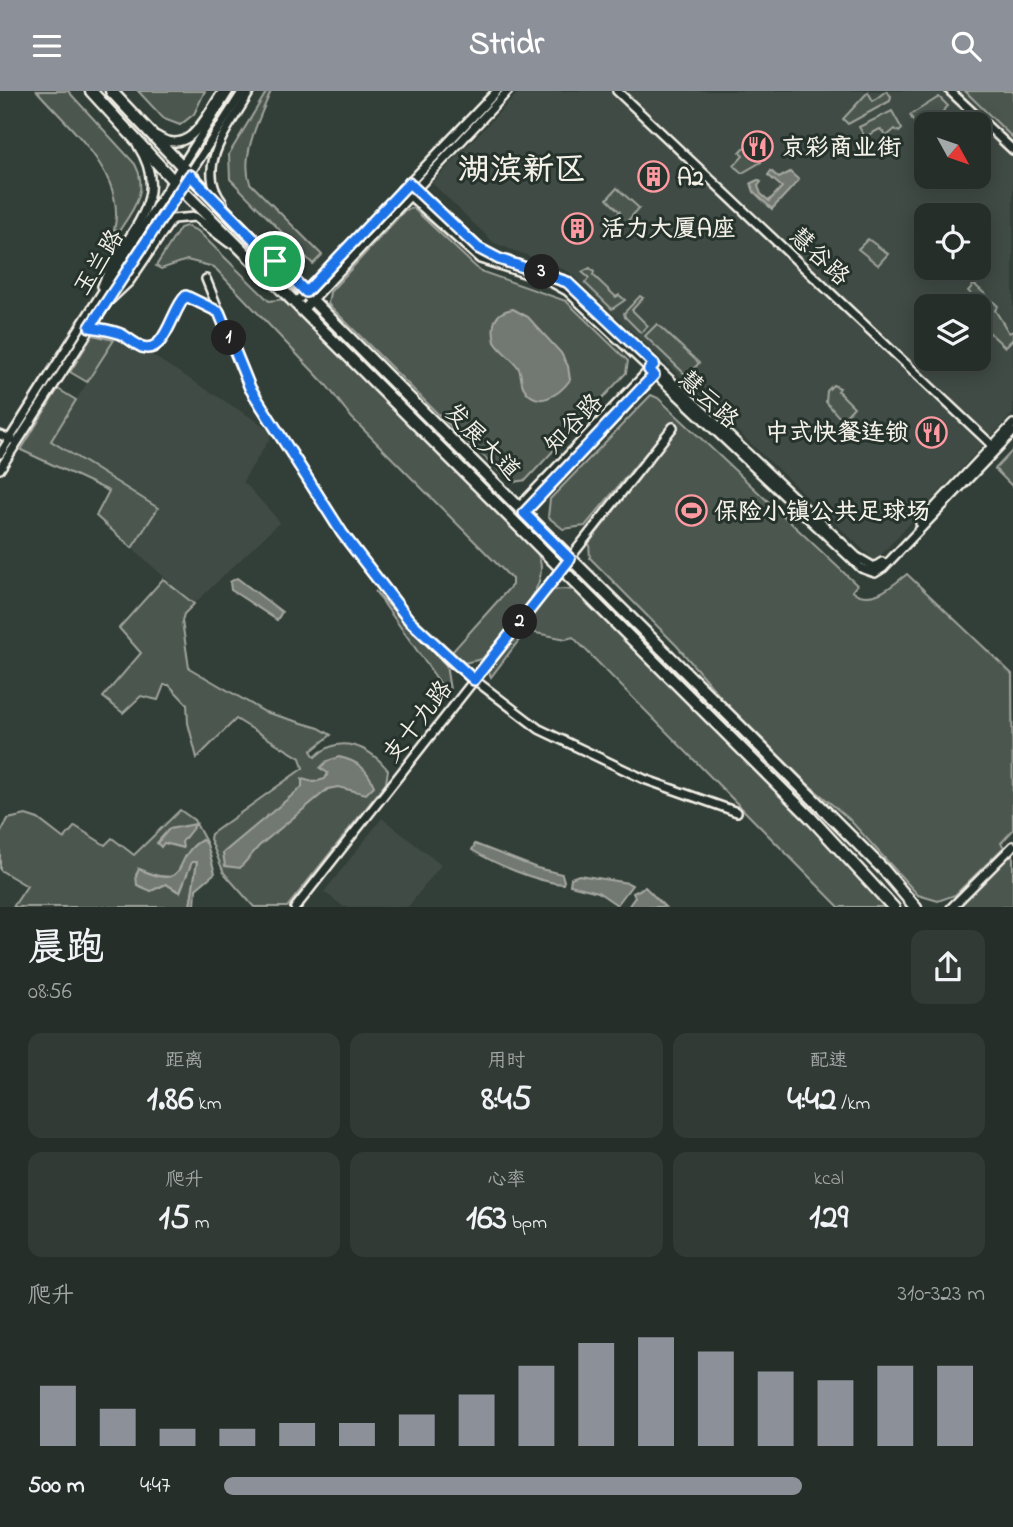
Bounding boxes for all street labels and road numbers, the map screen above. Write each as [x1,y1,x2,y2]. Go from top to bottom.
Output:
street label: 慧谷路 [780,220,857,295]
street label: 玉兰路 [66,224,134,303]
street label: 慧云路 [669,363,746,438]
street label: 知谷路 [537,387,612,463]
street label: 发展大道 [435,396,528,489]
street label: 支十九路 [376,674,462,771]

